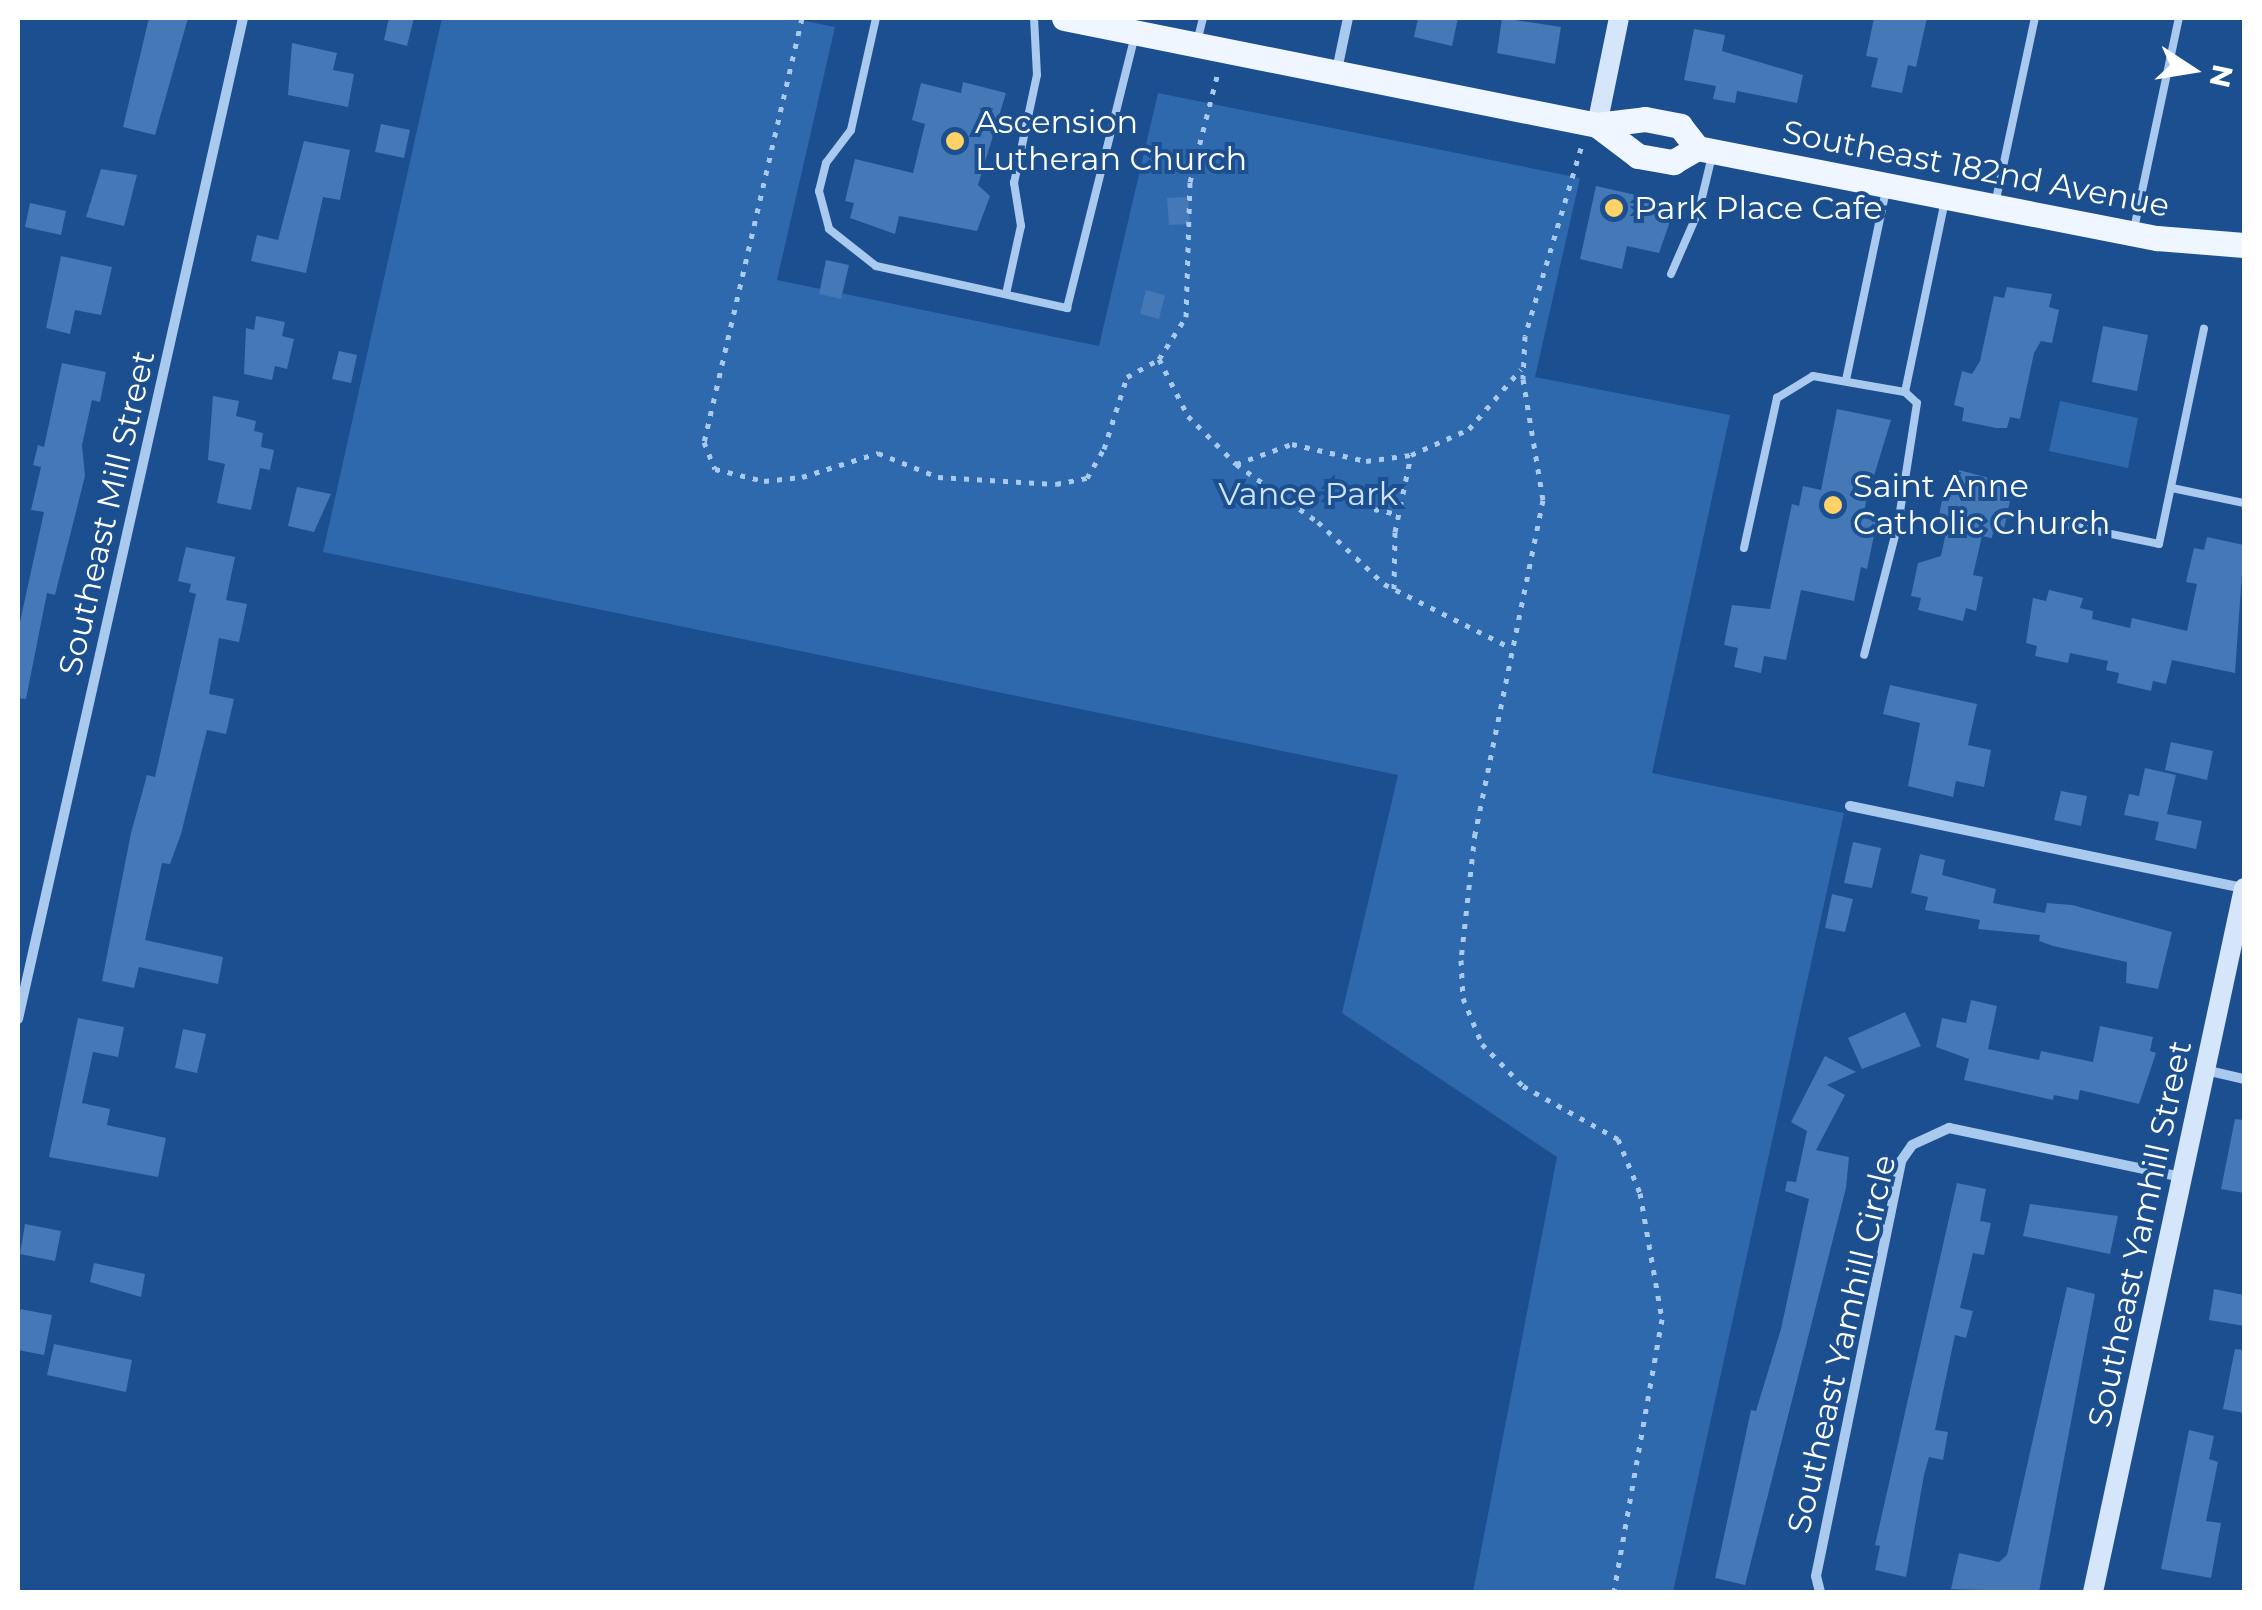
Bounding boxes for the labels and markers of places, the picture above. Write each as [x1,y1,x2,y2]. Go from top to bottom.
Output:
place label: Ascension Lutheran Church [975,104,1247,179]
marker: Ascension Lutheran Church [944,130,966,152]
place label: Park Place Cafe [1634,189,1883,227]
marker: Park Place Cafe [1603,197,1625,219]
place label: Saint Anne Catholic Church [1853,468,2110,543]
marker: Saint Anne Catholic Church [1822,494,1844,516]

